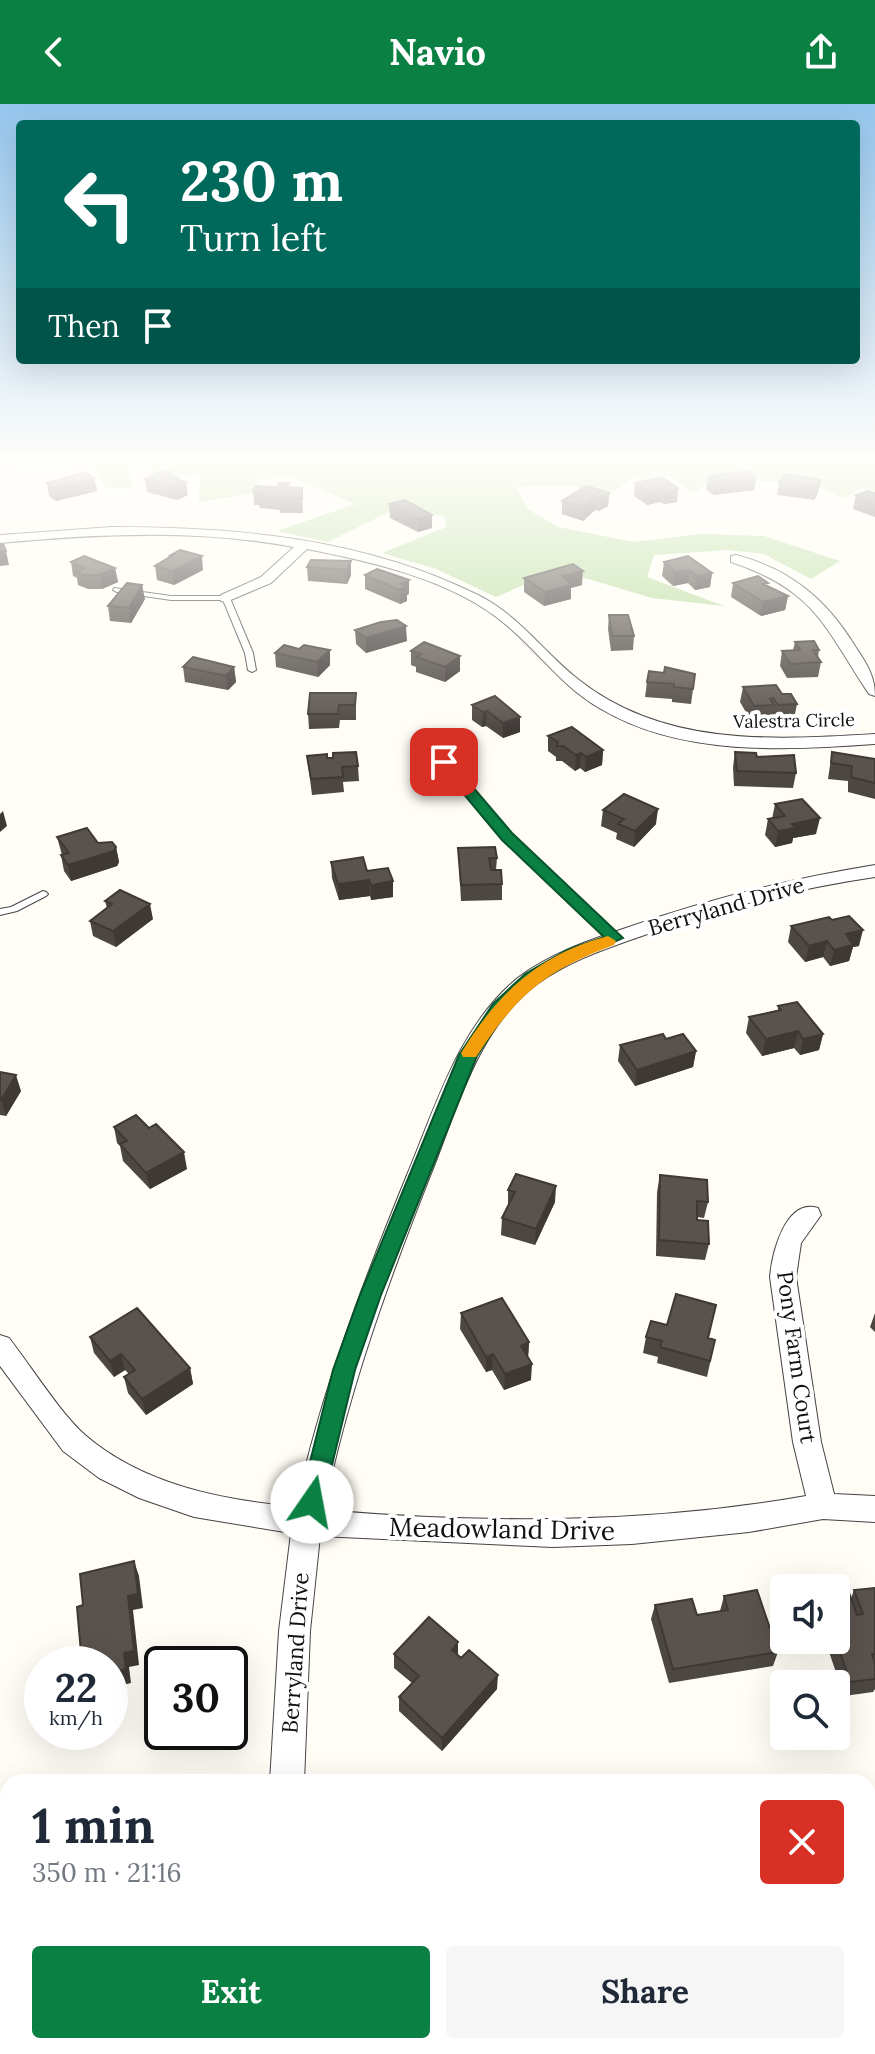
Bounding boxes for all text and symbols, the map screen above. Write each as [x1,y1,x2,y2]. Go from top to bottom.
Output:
text: Navio [389,29,486,75]
icon: back [32,30,76,74]
icon: share [799,30,843,74]
text: 230 m [180,145,343,216]
icon: left [48,152,152,256]
text: Turn left [180,215,327,261]
icon: arrive [136,304,180,348]
text: Then [48,307,120,345]
street label: Valestra Circle [732,708,855,733]
pin [410,728,478,796]
icon: arrive [422,740,466,784]
street label: Berryland Drive [645,870,807,942]
street label: Pony Farm Court [771,1269,823,1445]
position arrow [270,1460,354,1544]
street label: Meadowland Drive [389,1510,615,1547]
street label: Berryland Drive [275,1572,315,1734]
map controls [770,1574,850,1750]
button: sound [770,1574,850,1654]
speed limit sign: 30 [144,1646,248,1750]
text: 22 [55,1662,97,1713]
button: search [770,1670,850,1750]
text: km/h [49,1705,103,1730]
text: 1 min [32,1795,155,1856]
button: close [760,1800,844,1884]
text: 350 m · 21:16 [32,1856,181,1889]
button: Exit [32,1946,430,2038]
button: Share [446,1946,844,2038]

